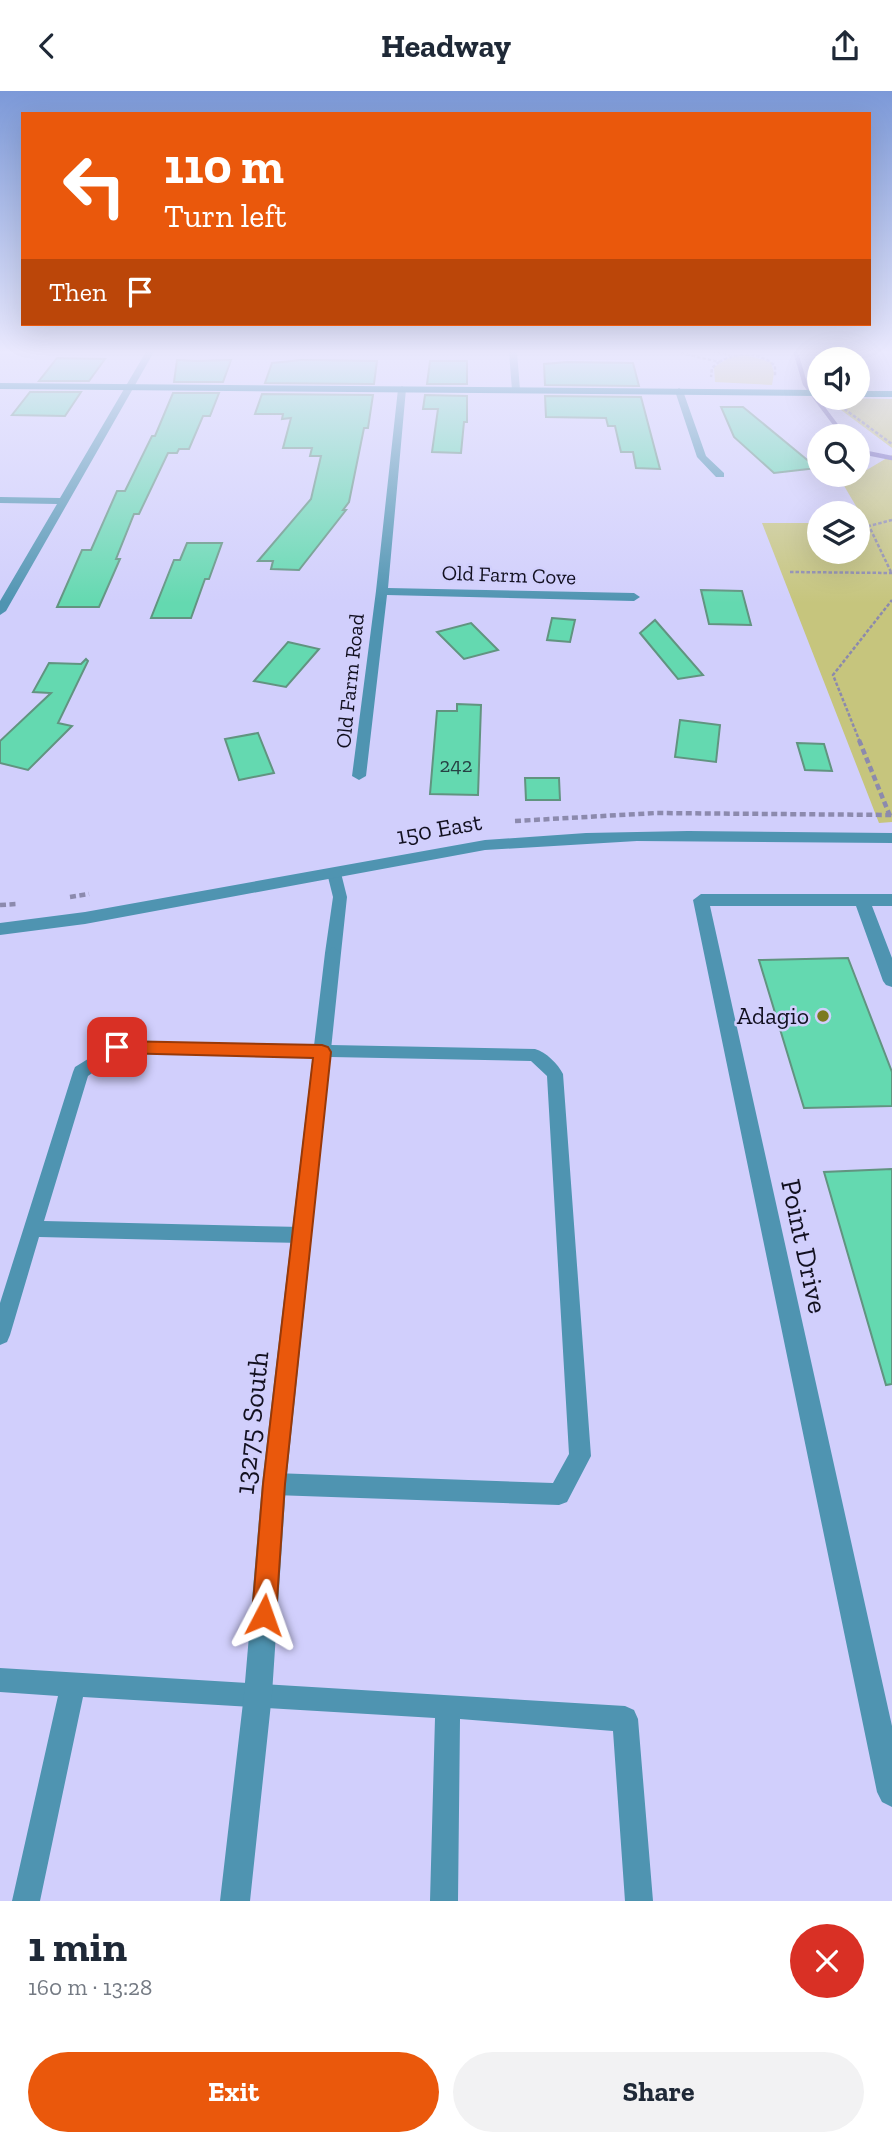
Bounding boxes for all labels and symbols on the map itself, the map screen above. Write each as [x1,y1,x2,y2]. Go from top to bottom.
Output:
street label: Old Farm Cove [441,560,577,589]
street label: Old Farm Road [330,612,369,750]
house number: 242 [440,752,472,777]
street label: 150 East [394,807,484,850]
place label: Adagio [737,1001,809,1030]
marker: Adagio [815,1008,831,1024]
pin [87,1017,147,1077]
street label: Point Drive [774,1176,835,1316]
street label: 13275 South [228,1349,275,1496]
position arrow [227,1578,301,1652]

